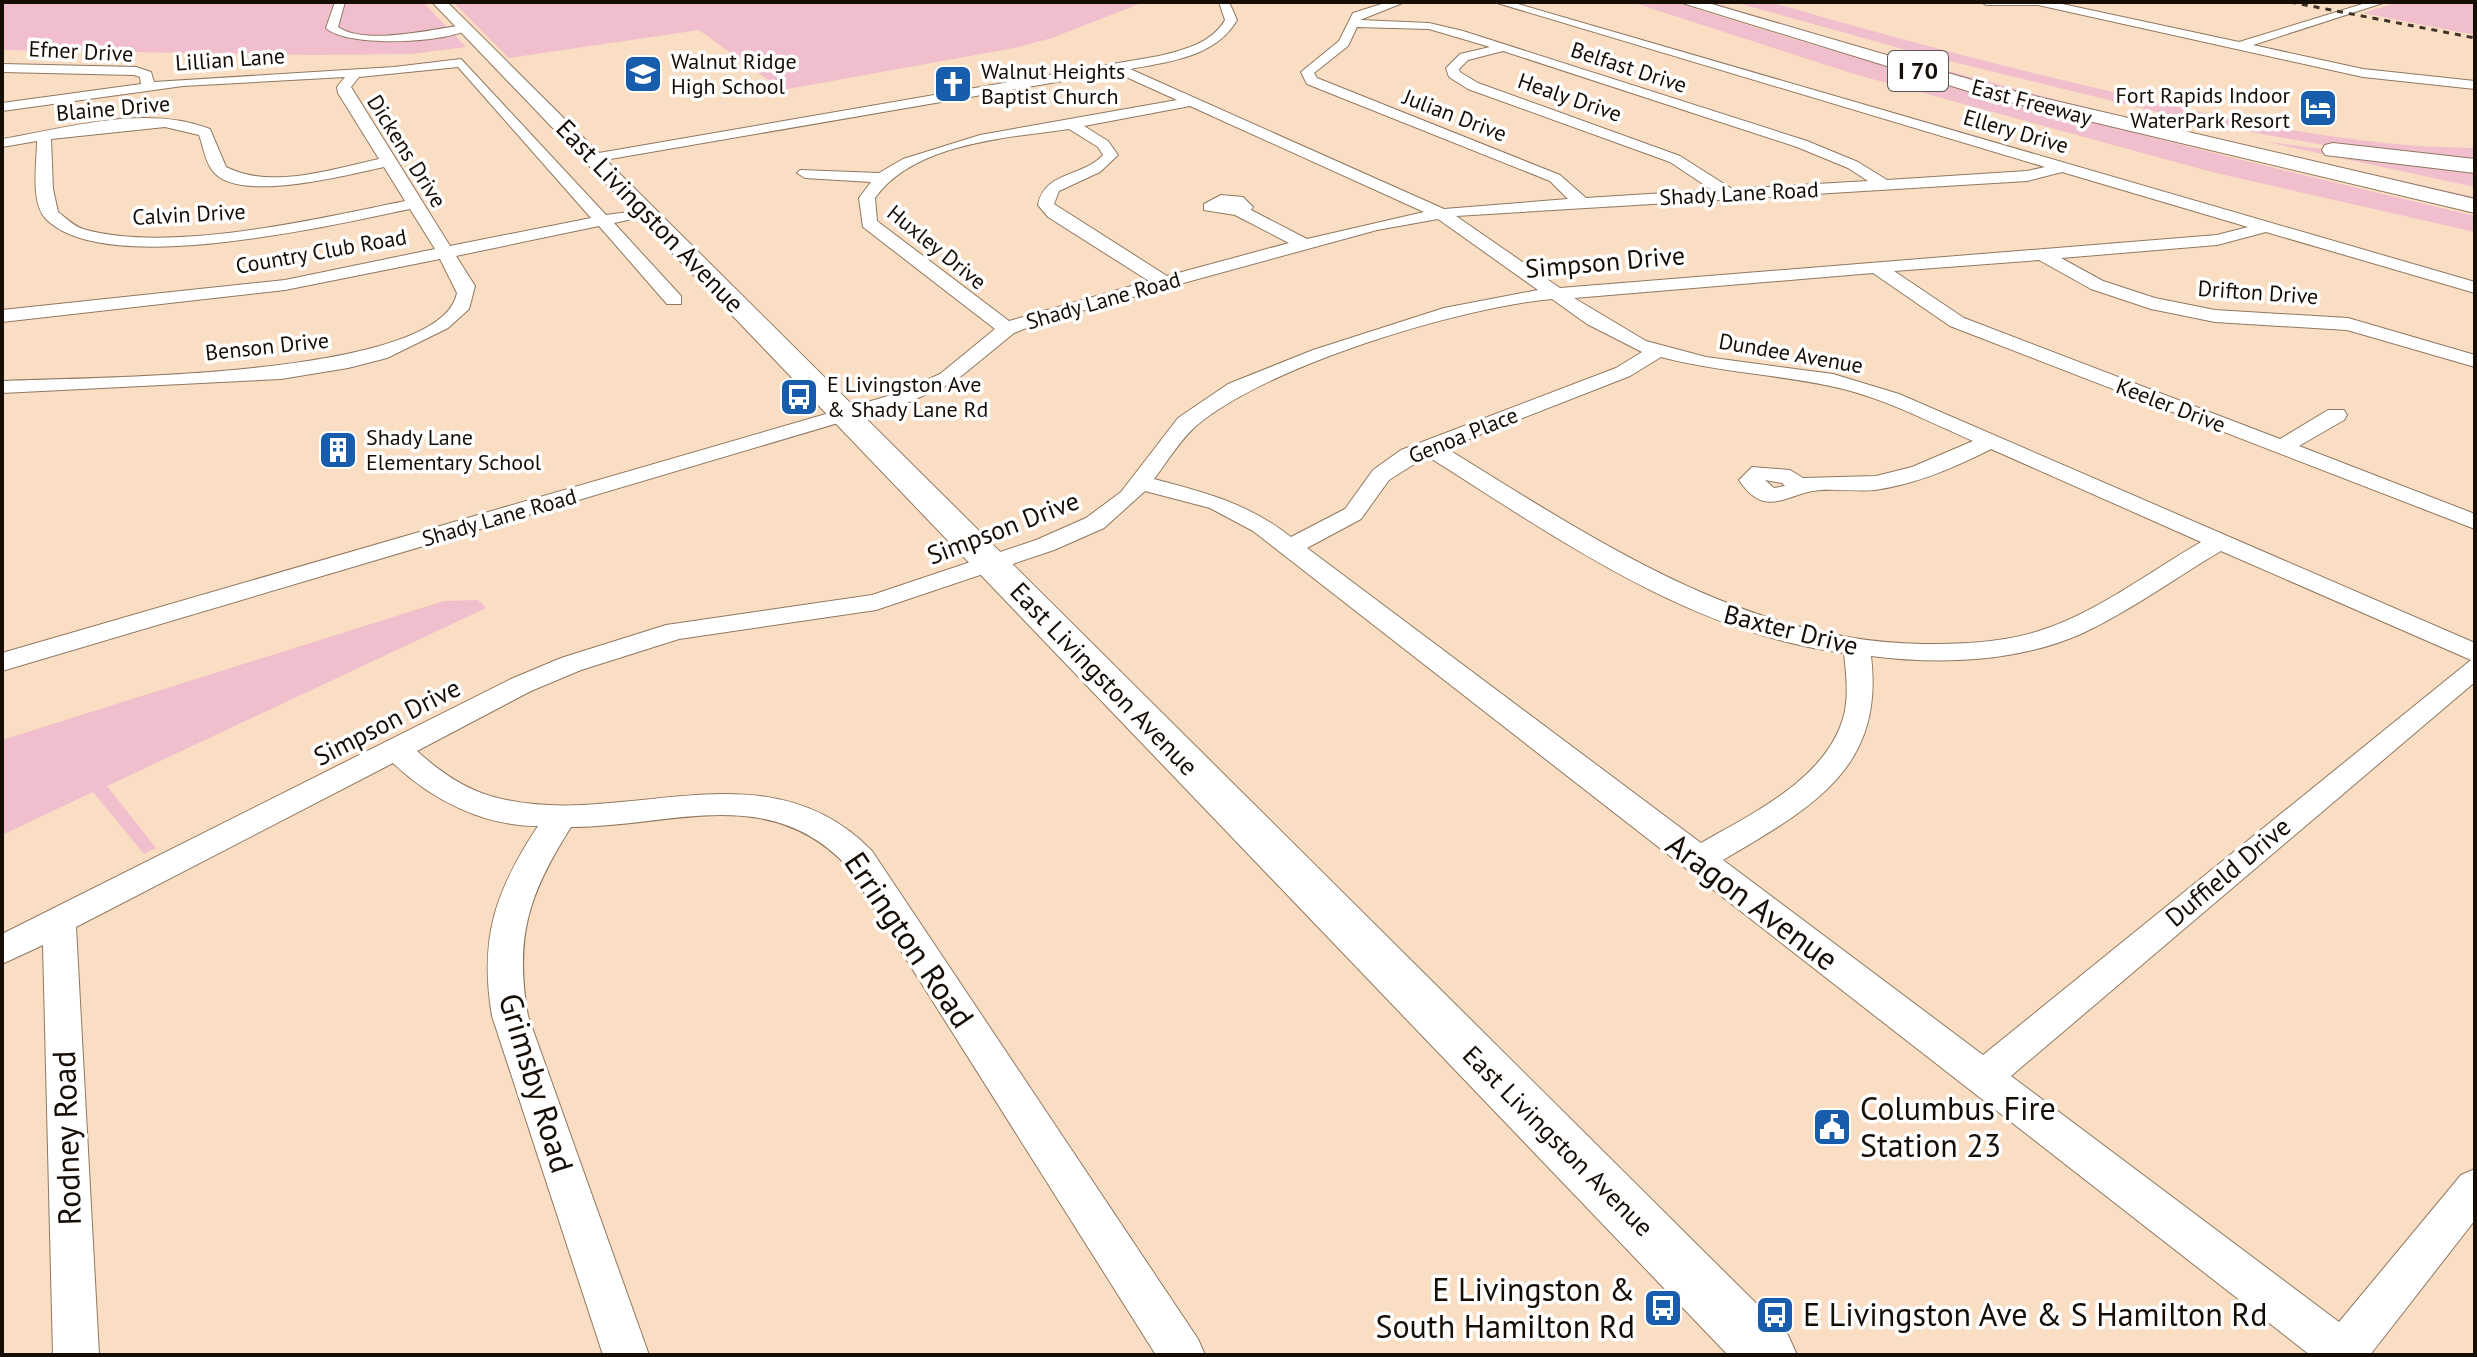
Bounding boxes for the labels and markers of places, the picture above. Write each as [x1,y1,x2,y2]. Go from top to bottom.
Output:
place label: Walnut Ridge High School [671,47,797,100]
school or university icon: Walnut Ridge High School [622,53,664,95]
place label: Walnut Heights Baptist Church [981,57,1125,110]
church icon: Walnut Heights Baptist Church [932,63,974,105]
place label: Fort Rapids Indoor WaterPark Resort [2115,81,2291,134]
hotel icon: Fort Rapids Indoor WaterPark Resort [2297,87,2339,129]
place label: E Livingston Ave & Shady Lane Rd [827,370,988,423]
bus stop icon: E Livingston Ave & Shady Lane Rd [778,376,820,418]
place label: Shady Lane Elementary School [366,423,542,476]
building icon: Shady Lane Elementary School [317,429,359,471]
place label: Columbus Fire Station 23 [1860,1087,2056,1166]
public building icon: Columbus Fire Station 23 [1811,1106,1853,1148]
place label: E Livingston & South Hamilton Rd [1375,1268,1635,1347]
bus stop icon: E Livingston & South Hamilton Rd [1642,1287,1684,1329]
place label: E Livingston Ave & S Hamilton Rd [1803,1293,2267,1335]
bus stop icon: E Livingston Ave & S Hamilton Rd [1754,1294,1796,1336]

